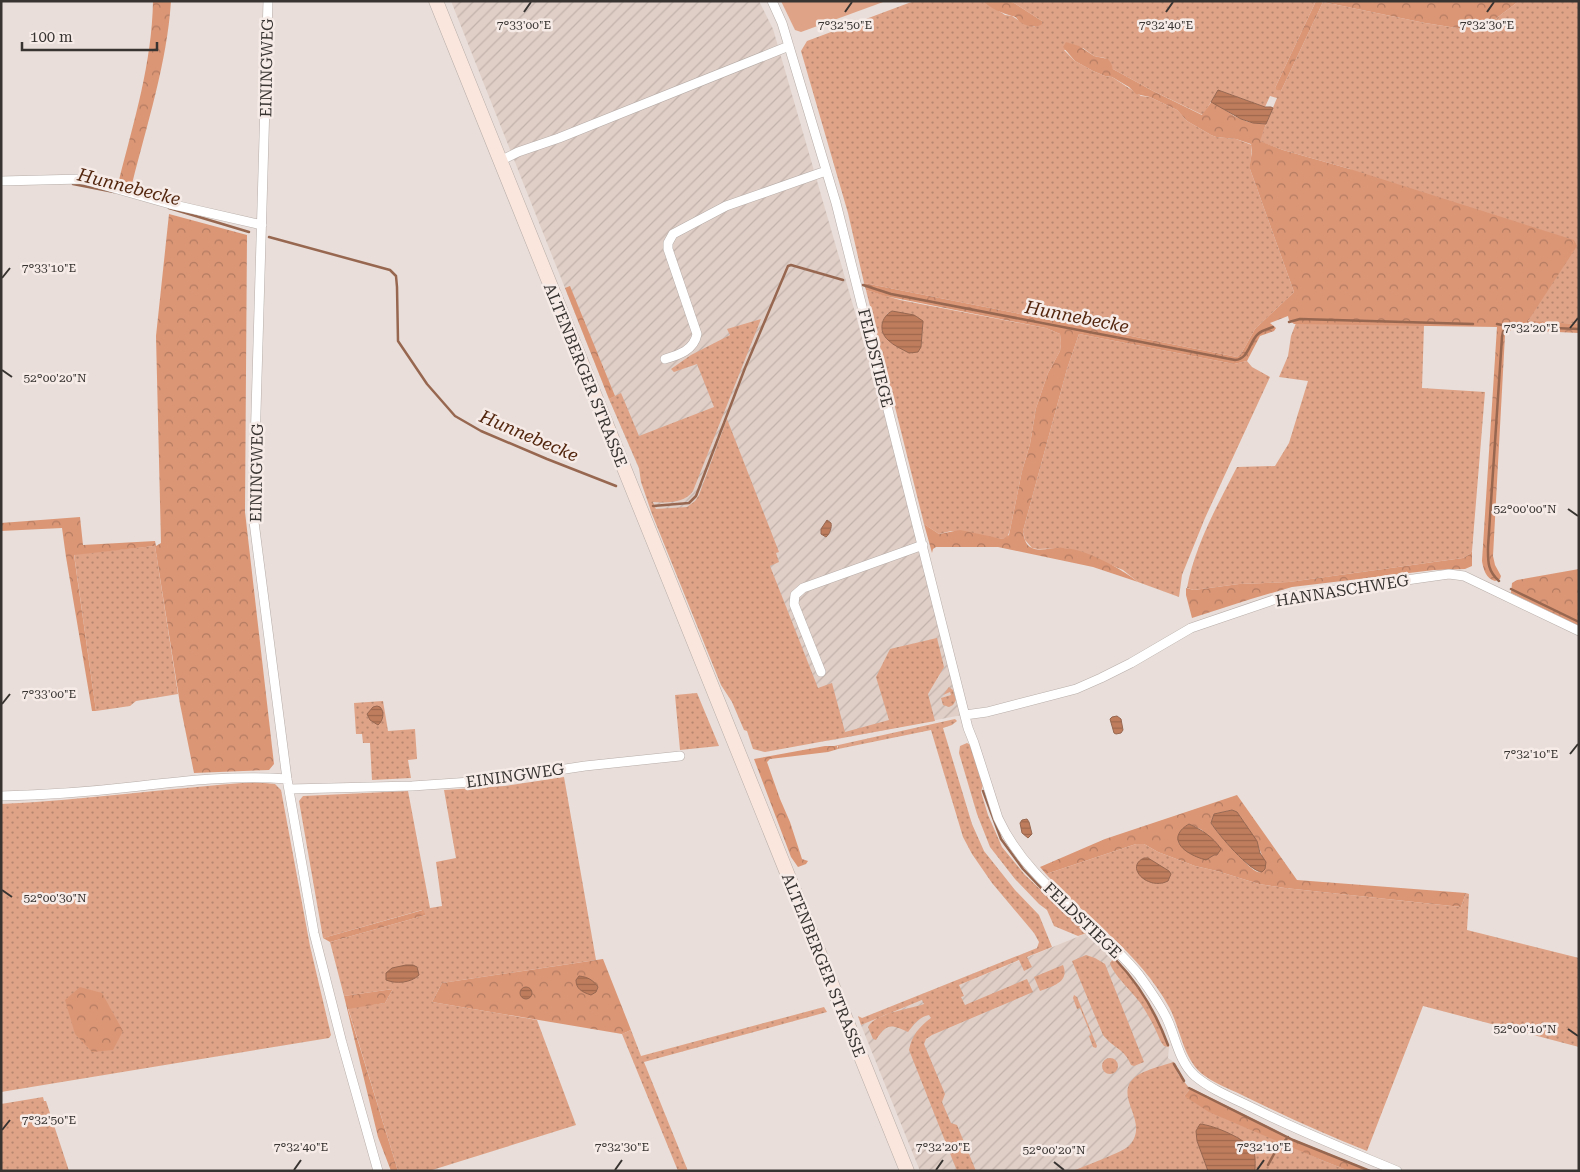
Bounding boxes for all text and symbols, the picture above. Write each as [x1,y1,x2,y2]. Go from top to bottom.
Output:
street label: EININGWEG [256,18,277,118]
text: 7°33'00"E [497,18,551,32]
text: 7°32'50"E [818,18,872,32]
text: 7°32'40"E [1139,18,1193,32]
text: 7°32'30"E [1460,18,1514,32]
scale bar [22,20,158,52]
text: 100 m [30,28,73,46]
water label: Hunnebecke [75,163,183,209]
text: 7°33'10"E [22,261,76,275]
street label: ALTENBERGER STRASSE [540,280,631,470]
water label: Hunnebecke [1023,296,1131,337]
street label: FELDSTIEGE [854,307,897,410]
text: 7°32'20"E [1504,321,1558,335]
text: 52°00'20"N [23,371,87,385]
water label: Hunnebecke [476,405,582,466]
street label: EININGWEG [246,423,267,523]
text: 52°00'00"N [1493,502,1557,516]
street label: HANNASCHWEG [1274,570,1411,610]
text: 7°33'00"E [22,687,76,701]
text: 7°32'10"E [1504,747,1558,761]
street label: EININGWEG [465,759,566,792]
street label: ALTENBERGER STRASSE [778,870,869,1060]
street label: FELDSTIEGE [1040,878,1126,962]
text: 52°00'30"N [23,891,87,905]
text: 52°00'10"N [1493,1022,1557,1036]
text: 7°32'50"E [22,1113,76,1127]
text: 7°32'40"E [274,1140,328,1154]
text: 7°32'30"E [595,1140,649,1154]
text: 7°32'20"E [916,1140,970,1154]
text: 7°32'10"E [1237,1140,1291,1154]
text: 52°00'20"N [1022,1143,1086,1157]

